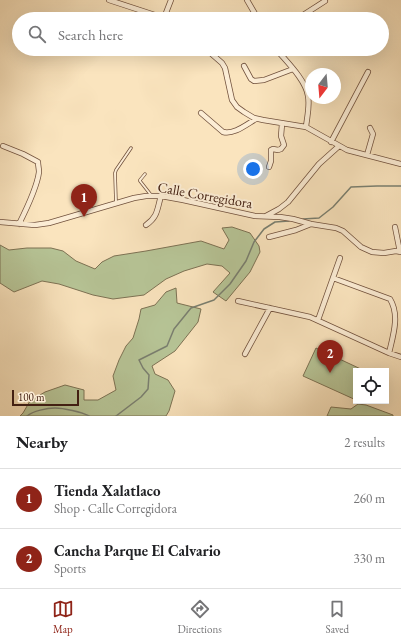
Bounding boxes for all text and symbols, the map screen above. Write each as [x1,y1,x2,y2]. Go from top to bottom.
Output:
search box [12,12,389,56]
icon: search [26,23,48,45]
text: Search here [58,25,123,44]
north arrow [305,68,341,104]
your location [243,159,263,179]
street label: Calle Corregidora [156,178,254,212]
pin: 1 [71,184,97,217]
pin: 2 [317,340,343,373]
map controls [353,368,389,404]
button: locate [353,368,389,404]
scale bar [12,388,79,407]
text: 100 m [18,390,45,404]
text: Nearby [16,431,68,453]
text: 2 results [344,434,385,451]
text: Tienda Xalatlaco [54,481,161,500]
text: 1 [26,490,32,507]
text: 260 m [354,490,385,507]
text: Shop · Calle Corregidora [54,500,177,517]
text: Cancha Parque El Calvario [54,541,221,560]
text: 2 [26,550,32,567]
text: 330 m [354,550,385,567]
text: Sports [54,560,86,577]
tab: Map [52,598,74,636]
tab: Directions [178,598,222,636]
tab: Saved [326,598,349,636]

